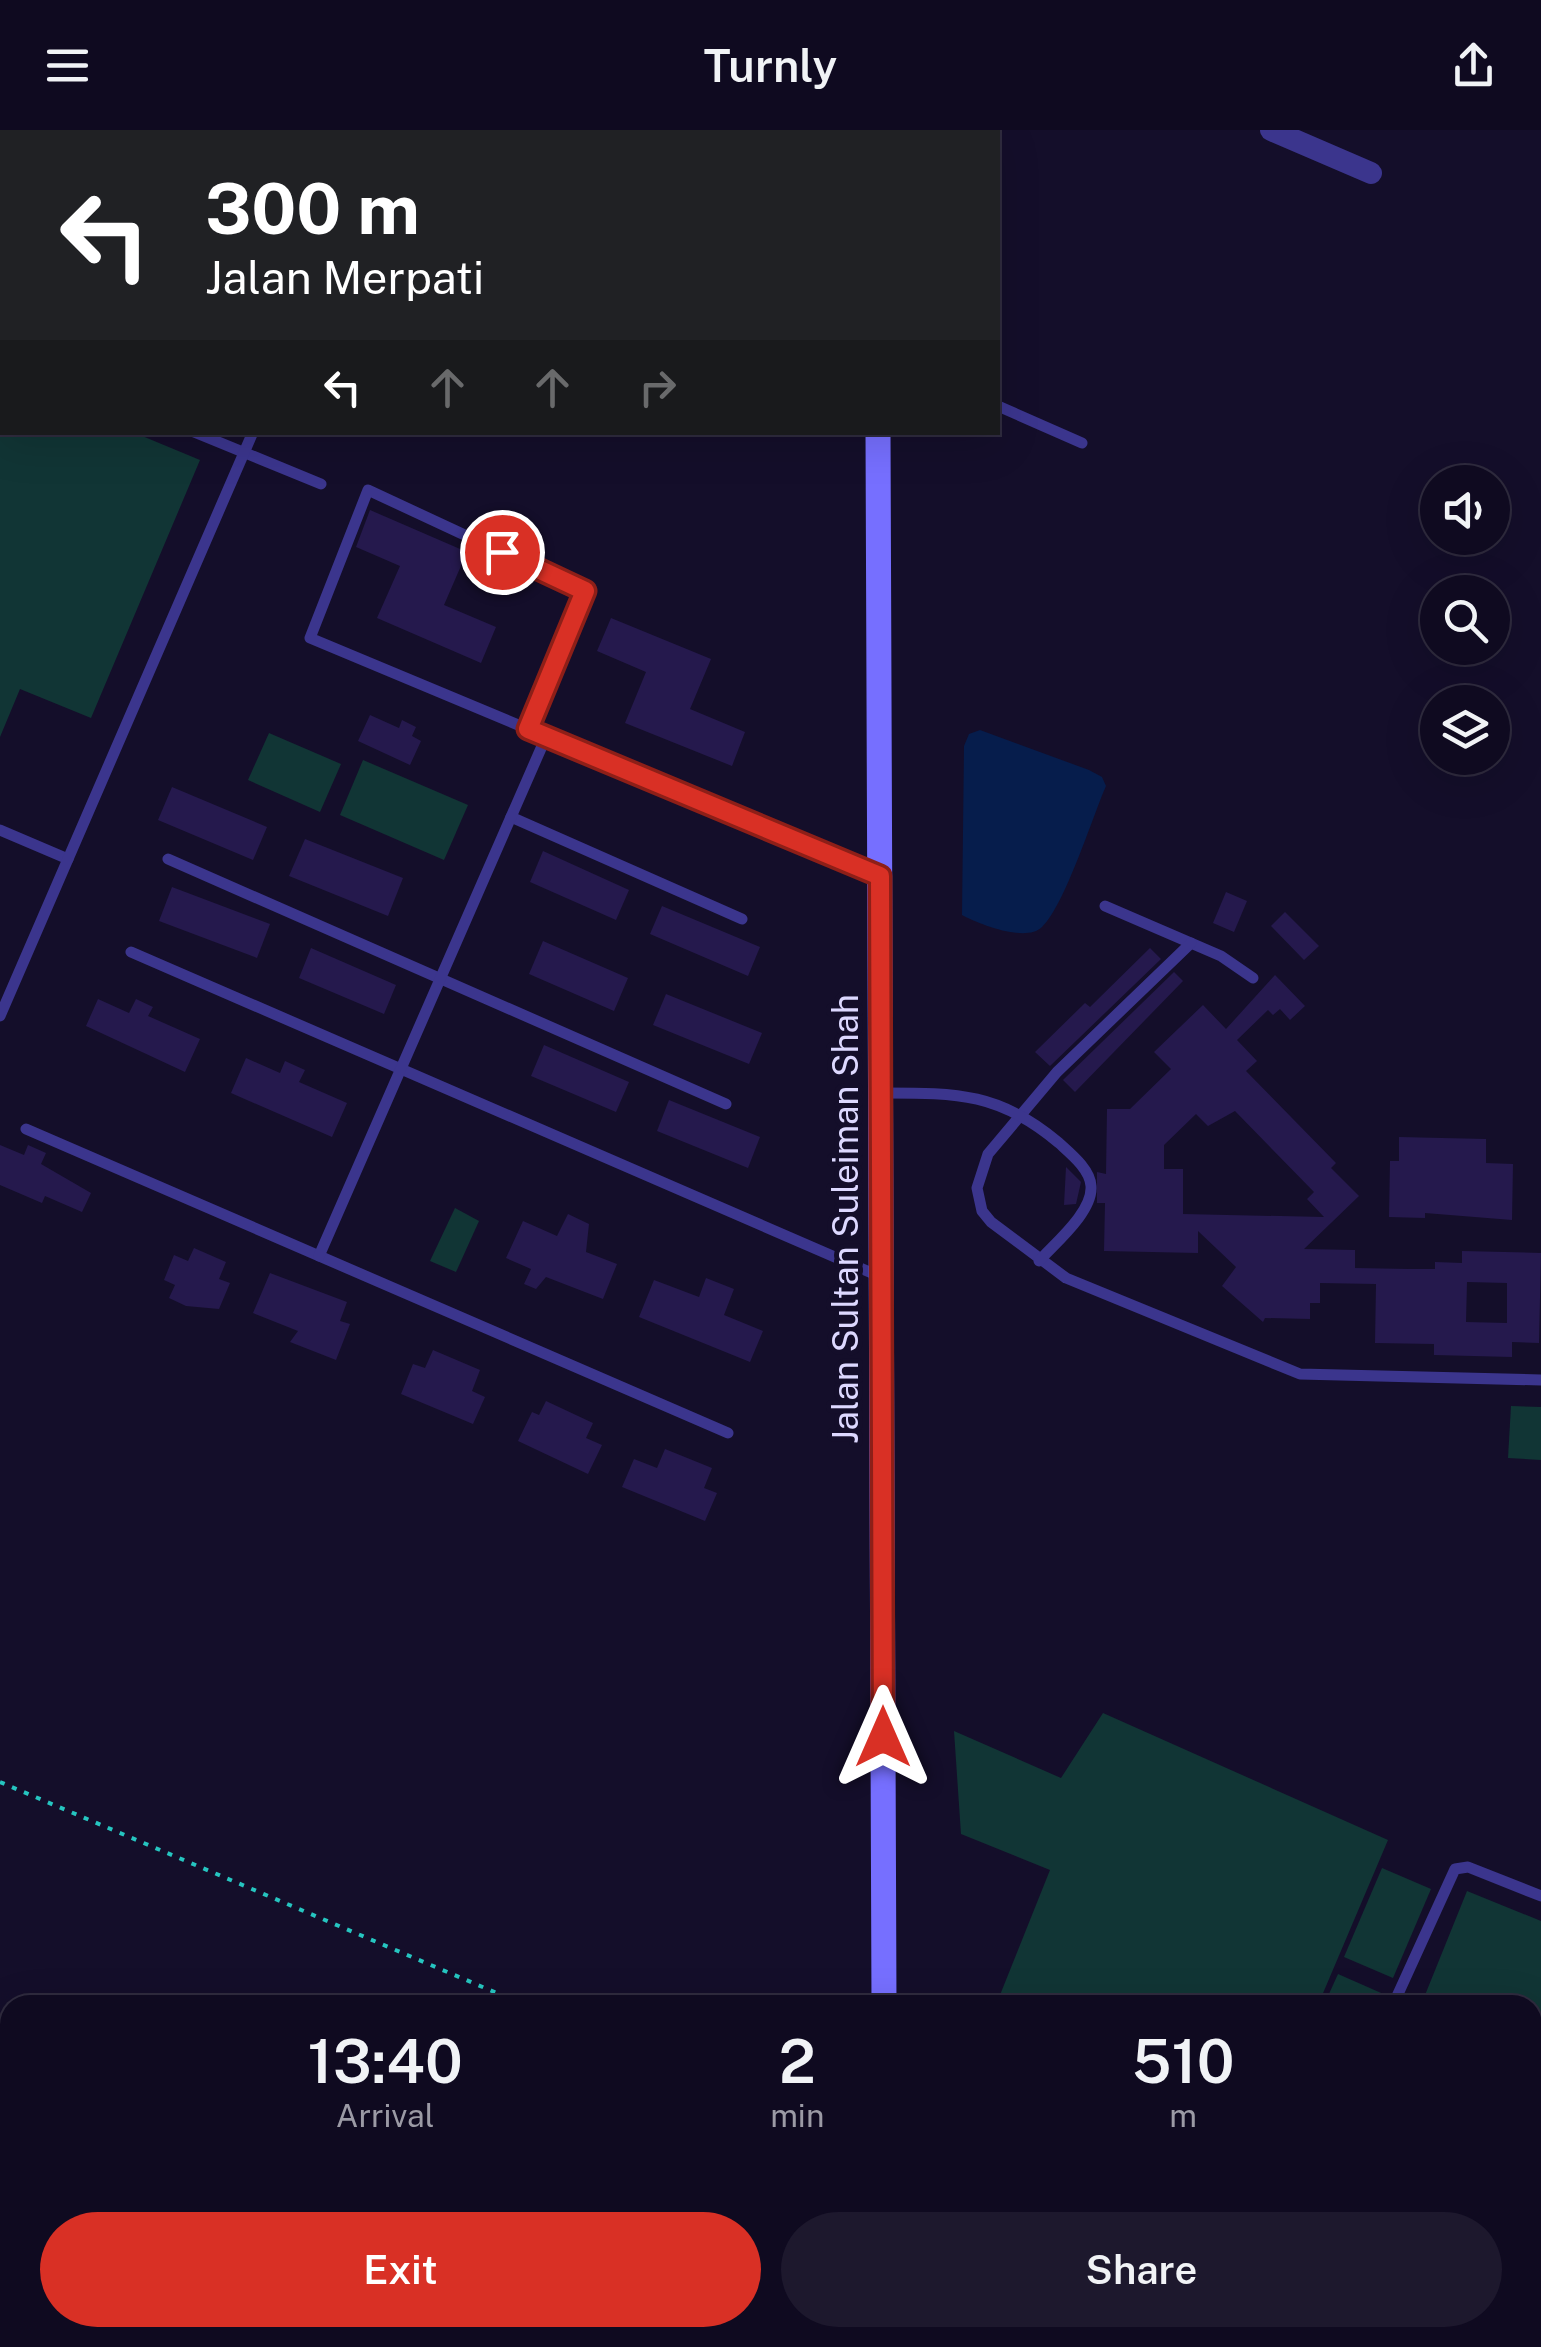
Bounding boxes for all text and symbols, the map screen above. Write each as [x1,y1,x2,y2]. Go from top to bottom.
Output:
icon: menu [40,38,95,93]
icon: share [1446,38,1501,93]
text: Turnly [704,39,837,92]
text: 300 m [205,167,420,250]
icon: left [40,170,170,300]
text: Jalan Merpati [205,251,484,304]
icon: left [315,360,370,415]
icon: ahead [420,360,475,415]
icon: ahead [525,360,580,415]
icon: right [630,360,685,415]
map controls [1420,465,1510,775]
button: sound [1420,465,1510,555]
pin [460,510,545,595]
icon: arrive [475,525,530,580]
button: search [1420,575,1510,665]
button: layers [1420,685,1510,775]
street label: Jalan Sultan Suleiman Shah [825,994,866,1444]
position arrow [831,1685,935,1789]
text: 13:40 [308,2026,463,2097]
text: 2 [779,2026,816,2097]
text: 510 [1132,2026,1234,2097]
text: Arrival [336,2097,435,2134]
text: min [770,2097,824,2134]
text: m [1169,2097,1197,2134]
button: Exit [40,2212,761,2327]
button: Share [781,2212,1502,2327]

